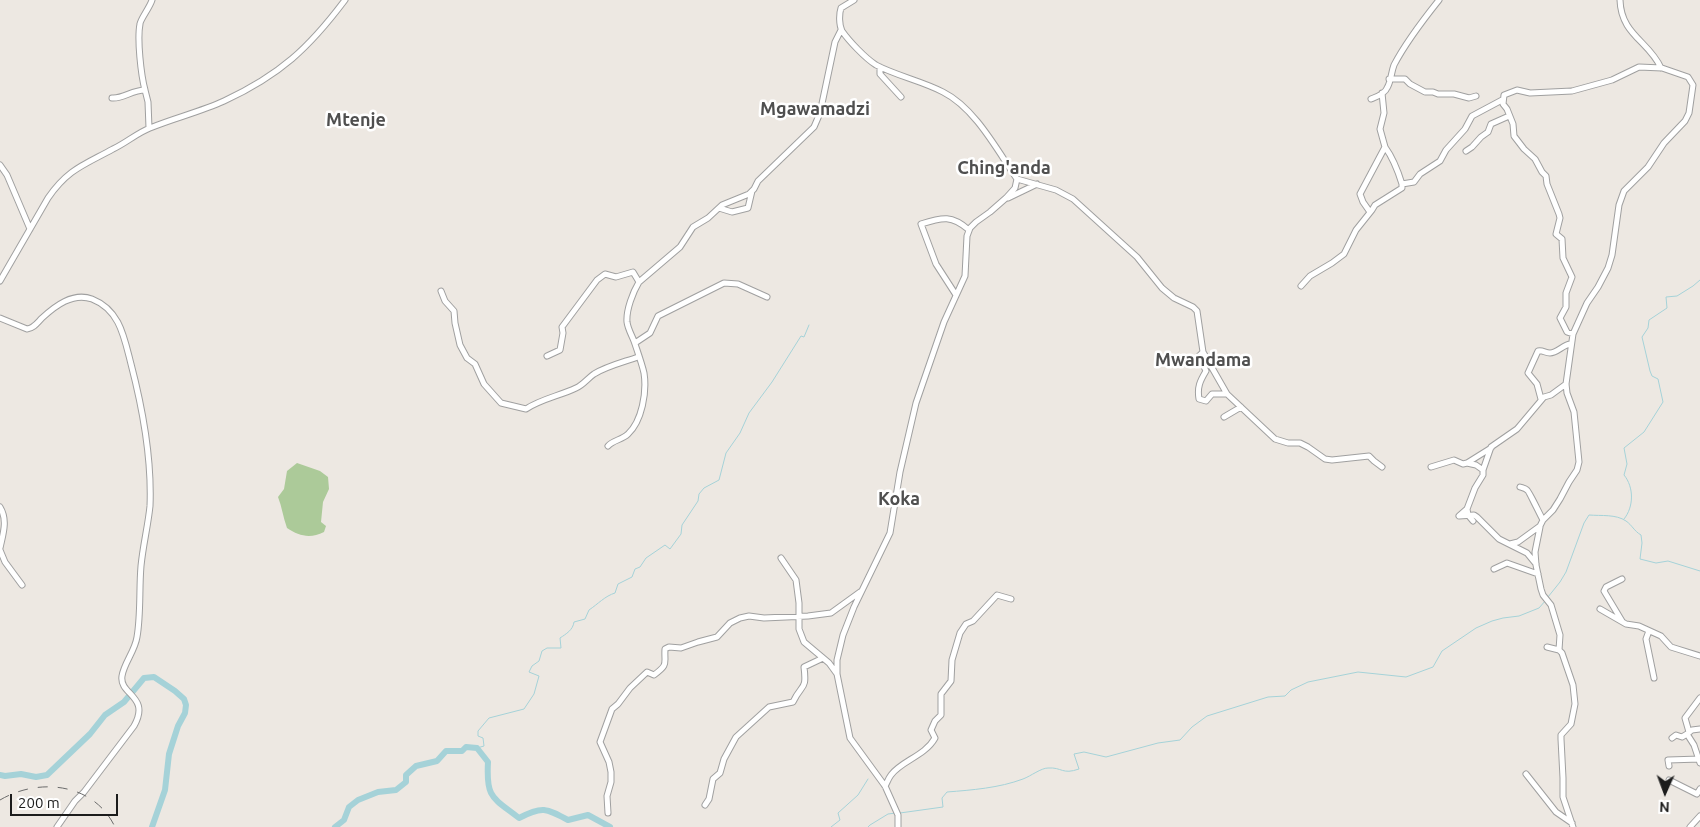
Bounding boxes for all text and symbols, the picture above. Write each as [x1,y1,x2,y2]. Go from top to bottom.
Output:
district label: Mgawamadzi [760,98,870,120]
district label: Mtenje [326,109,386,131]
district label: Ching'anda [957,157,1051,179]
district label: Mwandama [1155,349,1251,371]
district label: Koka [878,488,920,510]
north arrow [1640,767,1690,817]
scale bar [12,784,120,816]
text: 200 m [18,794,60,811]
text: N [1659,799,1670,815]

